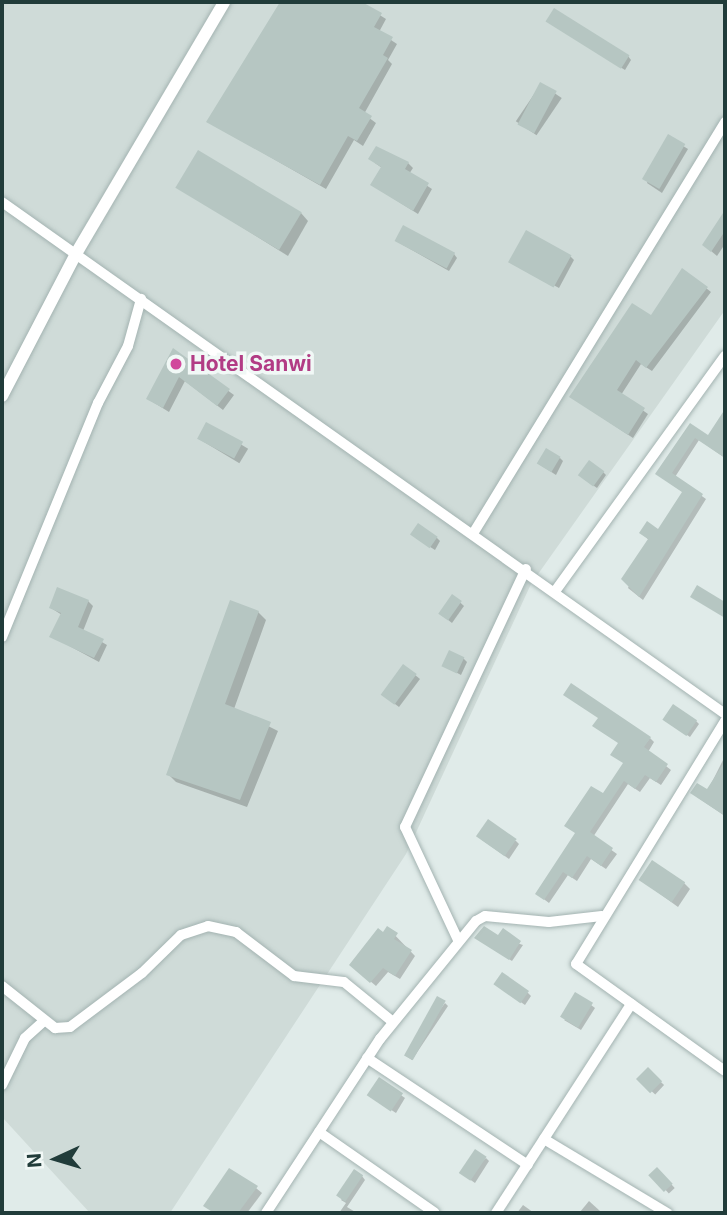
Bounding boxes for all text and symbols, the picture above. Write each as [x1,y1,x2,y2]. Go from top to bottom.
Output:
place label: Hotel Sanwi [190,351,312,377]
marker: Hotel Sanwi [168,356,184,372]
north arrow [21,1124,91,1194]
text: N [23,1152,47,1169]

